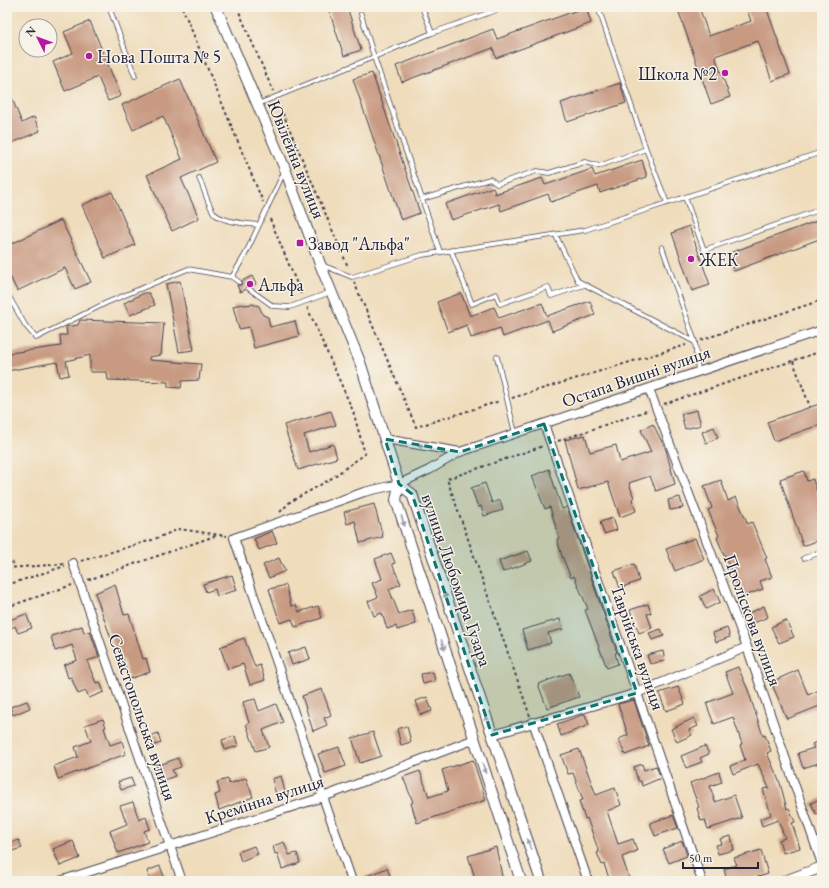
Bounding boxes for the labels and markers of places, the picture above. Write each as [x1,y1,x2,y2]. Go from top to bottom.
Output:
place label: Нова Пошта № 5 [97,45,221,68]
marker: Нова Пошта № 5 [84,51,94,61]
place label: Школа №2 [638,62,717,85]
marker: Школа №2 [720,68,730,78]
place label: Завод "Альфа" [308,232,410,255]
marker: Завод "Альфа" [295,238,305,248]
place label: ЖЕК [698,248,739,271]
marker: ЖЕК [686,254,696,264]
place label: Альфа [257,273,305,296]
marker: Альфа [245,279,255,289]

